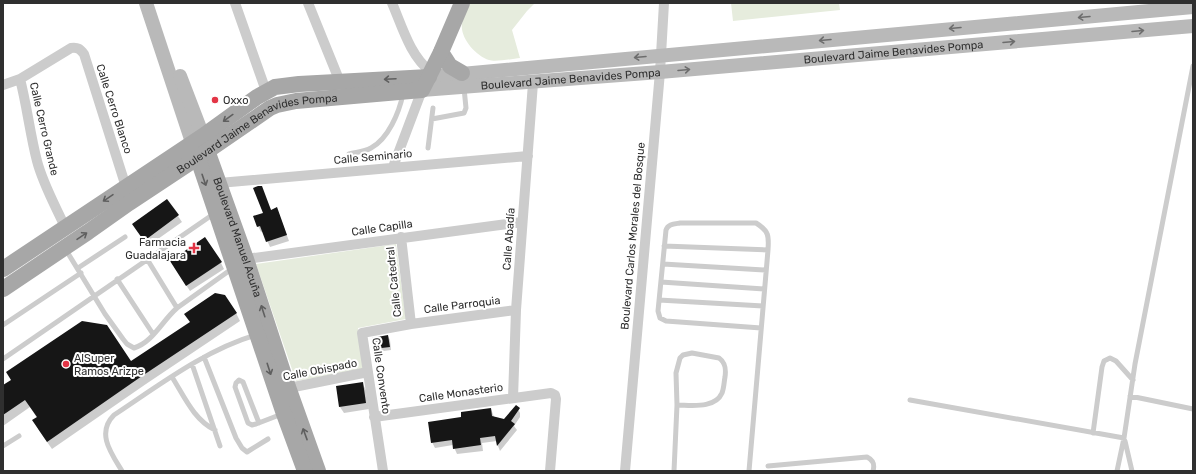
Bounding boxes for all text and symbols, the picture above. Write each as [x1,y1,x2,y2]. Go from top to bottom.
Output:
one-way arrow [1078,13,1091,21]
one-way arrow [949,25,962,32]
one-way arrow [1132,27,1145,34]
one-way arrow [819,36,832,44]
street label: Boulevard Jaime Benavides Pompa [803,38,984,66]
one-way arrow [1002,38,1015,46]
one-way arrow [634,53,647,60]
street label: Calle Cerro Blanco [93,63,135,155]
street label: Boulevard Jaime Benavides Pompa [480,65,661,92]
one-way arrow [677,67,690,74]
one-way arrow [384,76,397,83]
street label: Calle Cerro Grande [27,81,61,177]
street label: Boulevard Jaime Benavides Pompa [174,91,338,176]
place label: Oxxo [223,94,248,107]
marker: Oxxo [210,95,220,105]
one-way arrow [222,114,233,122]
street label: Boulevard Carlos Morales del Bosque [618,142,648,330]
street label: Calle Seminario [333,147,413,167]
one-way arrow [201,173,209,185]
street label: Boulevard Manuel Acuña [211,175,265,299]
one-way arrow [103,194,114,202]
street label: Calle Abadía [500,207,518,271]
street label: Calle Capilla [351,217,413,239]
one-way arrow [76,232,88,240]
place label: Farmacia Guadalajara [125,236,186,262]
marker: Farmacia Guadalajara [189,243,199,253]
street label: Calle Catedral [384,246,404,318]
street label: Calle Parroquia [423,294,501,316]
one-way arrow [259,305,266,318]
street label: Calle Convento [369,337,393,415]
place label: AlSuper Ramos Arizpe [74,352,144,378]
street label: Calle Obispado [282,356,358,384]
marker: AlSuper Ramos Arizpe [61,359,71,369]
one-way arrow [265,363,273,375]
street label: Calle Monasterio [418,381,504,405]
one-way arrow [301,429,309,441]

